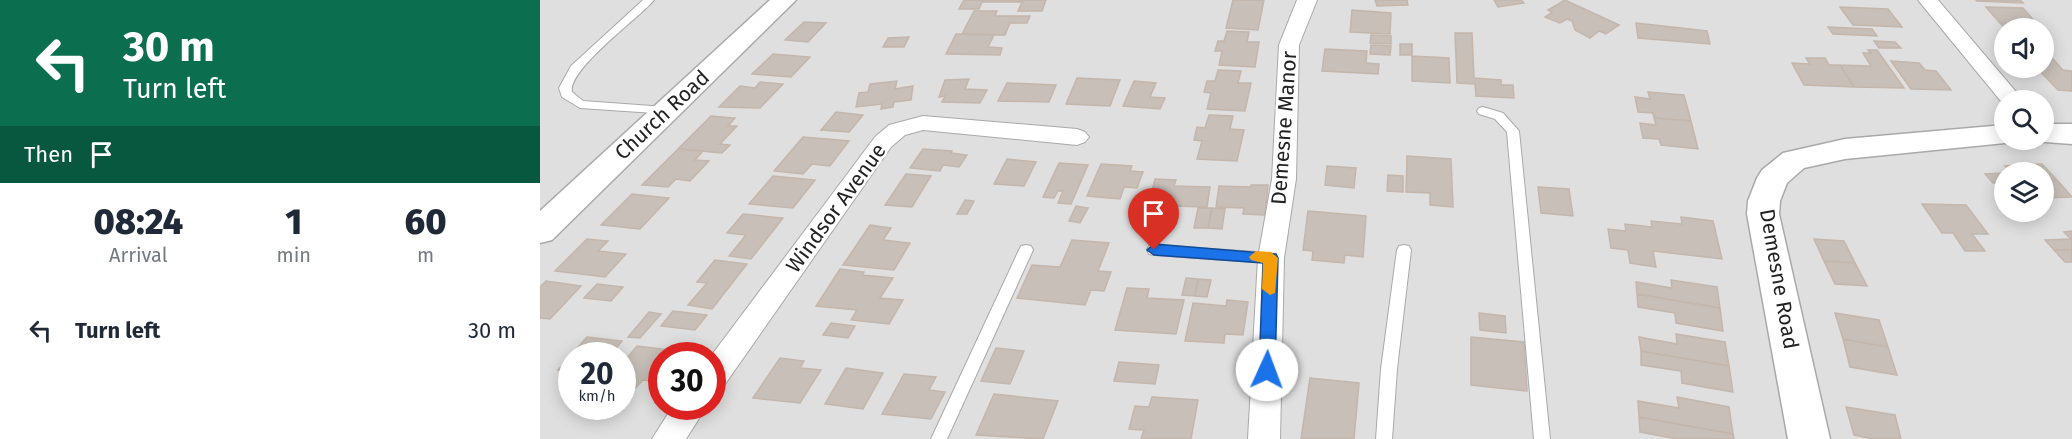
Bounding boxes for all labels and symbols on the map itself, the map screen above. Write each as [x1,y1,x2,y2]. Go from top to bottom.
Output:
street label: Demesne Manor [1266,50,1302,206]
street label: Church Road [609,65,715,165]
street label: Windsor Avenue [780,138,892,278]
pin [1128,188,1179,250]
street label: Demesne Road [1754,207,1804,351]
position arrow [1235,338,1299,402]
speed limit sign: 30 [648,342,726,420]

